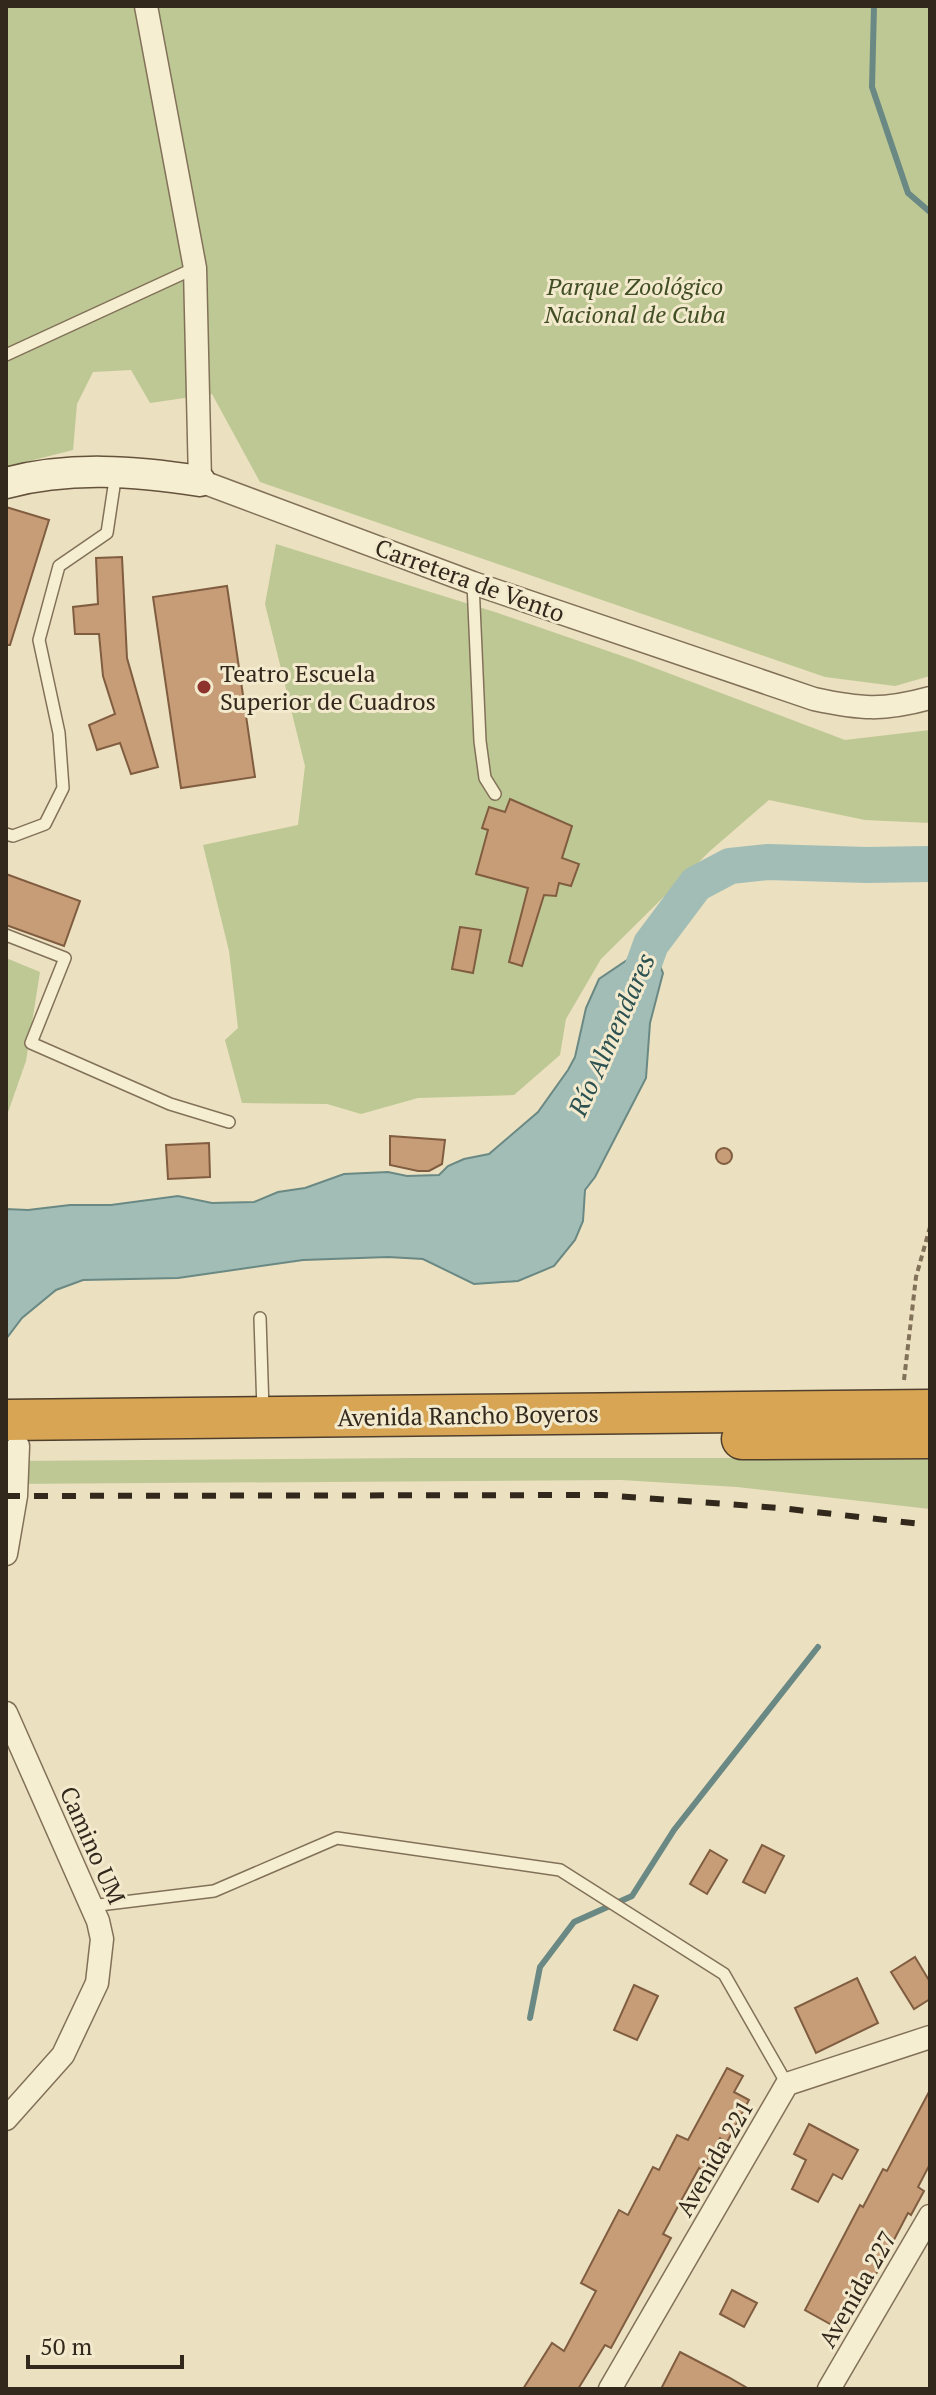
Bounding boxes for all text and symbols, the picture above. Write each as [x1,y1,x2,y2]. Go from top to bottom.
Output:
park label: Parque Zoológico Nacional de Cuba [543,270,726,330]
street label: Carretera de Vento [371,531,569,629]
place label: Teatro Escuela Superior de Cuadros [220,657,436,717]
marker: Teatro Escuela Superior de Cuadros [195,678,213,696]
water label: Río Almendares [560,947,662,1122]
street label: Avenida Rancho Boyeros [337,1397,599,1433]
street label: Camino UM [53,1781,133,1909]
street label: Avenida 221 [668,2094,760,2222]
street label: Avenida 227 [811,2225,903,2353]
scale bar [28,2319,182,2369]
text: 50 m [40,2330,92,2362]

